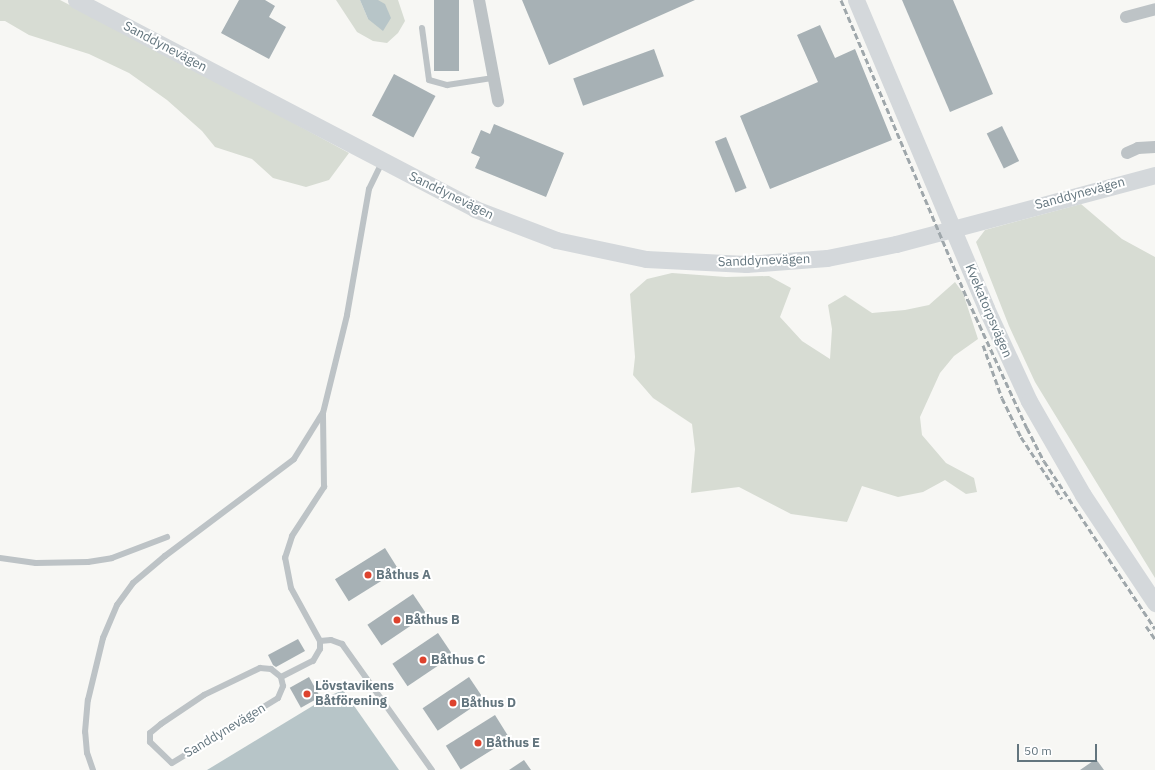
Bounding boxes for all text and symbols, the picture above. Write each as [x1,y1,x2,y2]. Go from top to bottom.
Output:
street label: Sanddynevägen [121,18,209,76]
street label: Sanddynevägen [406,169,496,223]
street label: Sanddynevägen [1033,175,1127,213]
street label: Sanddynevägen [718,252,810,270]
street label: Kvekatorpsvägen [961,262,1015,360]
place label: Båthus A [376,567,431,583]
marker: Båthus A [363,570,373,580]
place label: Båthus B [405,612,460,628]
marker: Båthus B [392,615,402,625]
place label: Båthus C [431,652,486,668]
marker: Båthus C [418,655,428,665]
place label: Lövstavikens Båtförening [315,679,394,710]
marker: Lövstavikens Båtförening [302,689,312,699]
place label: Båthus D [461,695,516,711]
marker: Båthus D [448,698,458,708]
street label: Sanddynevägen [181,701,269,761]
place label: Båthus E [486,735,540,751]
scale bar [1019,736,1099,762]
marker: Båthus E [473,738,483,748]
text: 50 m [1024,743,1052,758]

